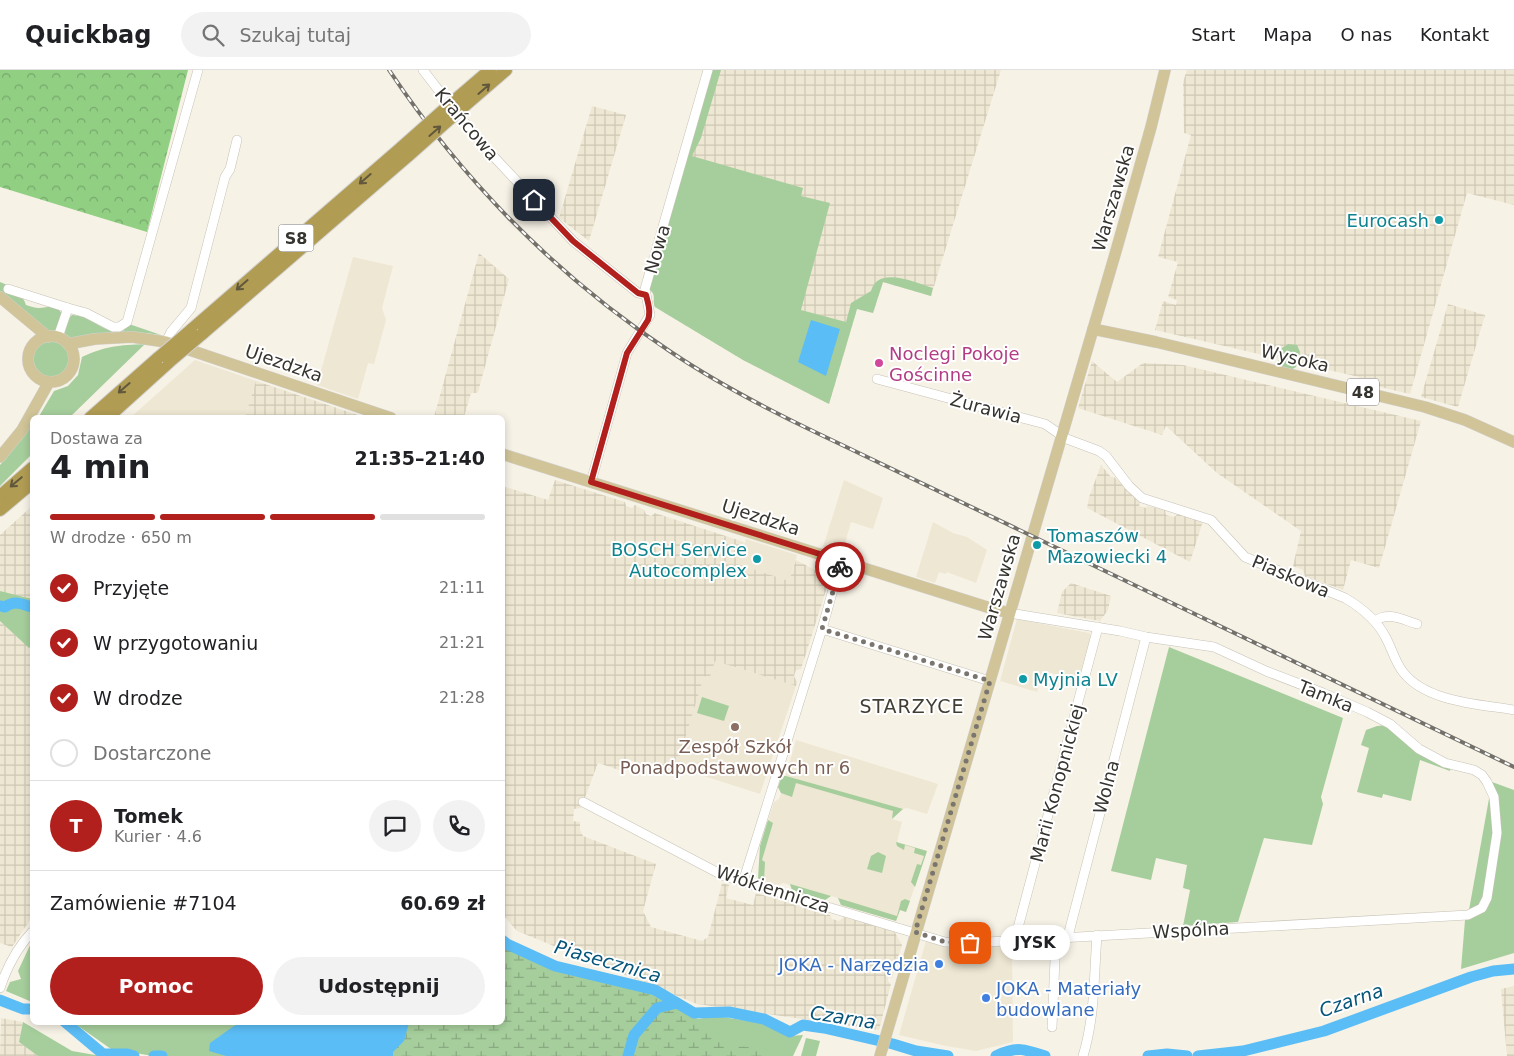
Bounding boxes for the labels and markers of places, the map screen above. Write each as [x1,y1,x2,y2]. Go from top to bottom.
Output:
pin [513,179,555,221]
place label: Eurocash [1346,210,1429,231]
marker: Eurocash [1433,214,1445,226]
place label: Noclegi Pokoje Gościnne [889,343,1020,385]
marker: Noclegi Pokoje Gościnne [873,357,885,369]
place label: Tomaszów Mazowiecki 4 [1046,525,1167,567]
place label: BOSCH Service Autocomplex [611,539,747,581]
marker: Tomaszów Mazowiecki 4 [1031,539,1043,551]
marker: BOSCH Service Autocomplex [751,553,763,565]
place label: Myjnia LV [1033,669,1118,690]
marker: Myjnia LV [1017,673,1029,685]
marker: Zespół Szkół Ponadpodstawowych nr 6 [729,721,741,733]
place label: Zespół Szkół Ponadpodstawowych nr 6 [620,736,850,778]
pin [949,922,991,964]
callout: JYSK [1000,926,1070,960]
place label: JOKA - Narzędzia [777,954,929,975]
marker: JOKA - Narzędzia [933,958,945,970]
place label: JOKA - Materiały budowlane [995,978,1141,1020]
marker: JOKA - Materiały budowlane [980,992,992,1004]

